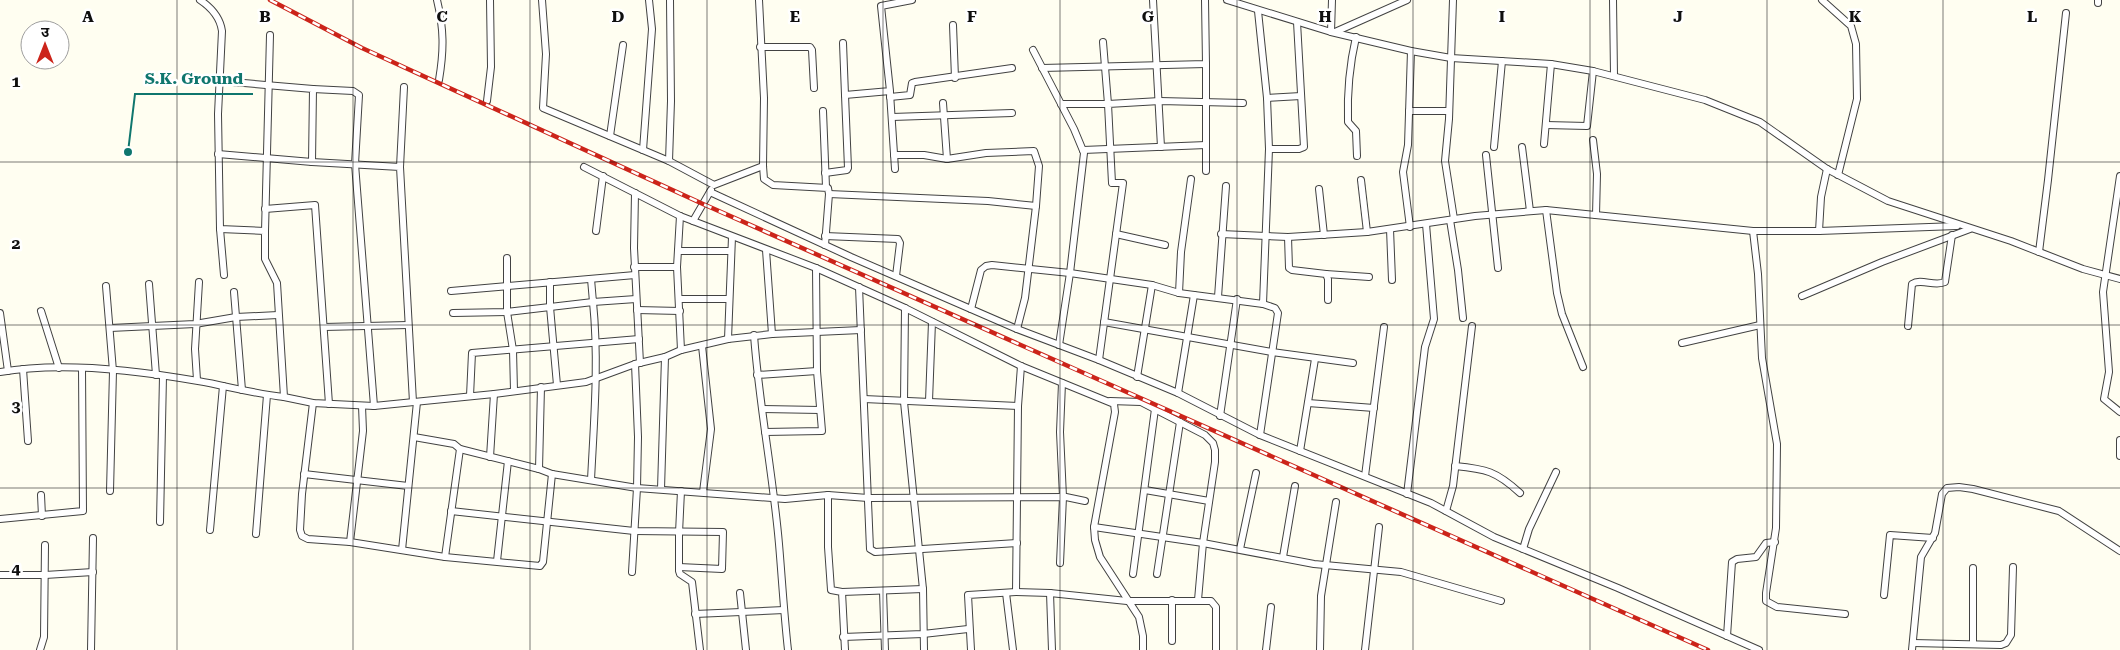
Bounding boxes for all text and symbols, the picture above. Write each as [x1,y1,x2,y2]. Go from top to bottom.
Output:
text: A [82,7,94,26]
text: B [259,7,271,26]
text: C [436,7,448,26]
text: D [612,7,625,26]
text: E [790,7,800,26]
text: F [967,7,977,26]
text: G [1142,7,1155,26]
text: H [1318,7,1332,26]
text: I [1499,7,1505,26]
text: J [1673,7,1683,26]
text: K [1849,7,1862,26]
text: L [2027,7,2037,26]
north arrow [20,20,70,70]
text: उ [41,24,50,40]
callout: S.K. Ground [135,63,253,94]
text: S.K. Ground [145,69,244,88]
text: 1 [12,72,21,91]
text: 2 [12,234,21,253]
text: 3 [12,397,21,416]
text: 4 [12,559,21,578]

